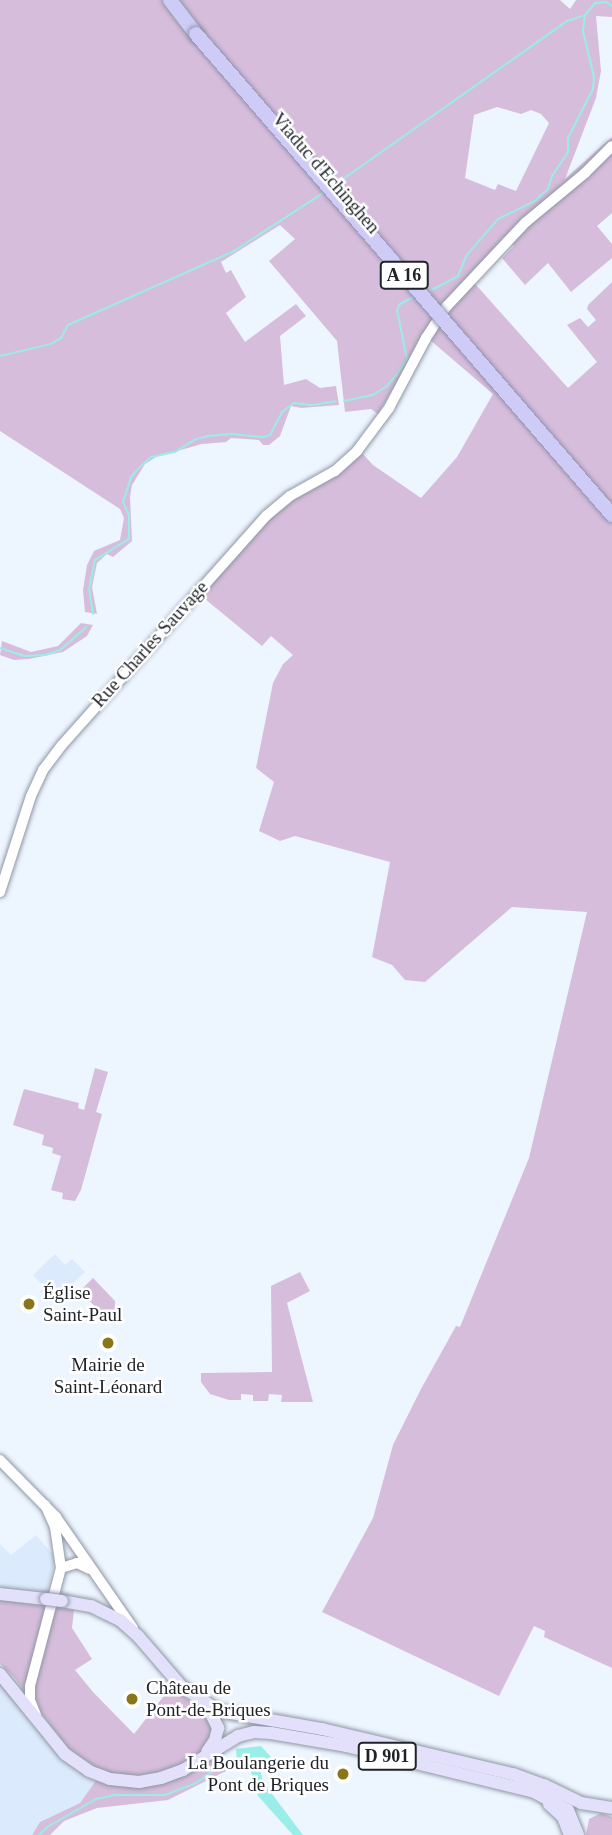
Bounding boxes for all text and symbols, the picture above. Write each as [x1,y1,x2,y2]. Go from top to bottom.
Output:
street label: Viaduc d'Echinghen [267,108,385,238]
road number: A 16 [378,260,430,290]
street label: Rue Charles Sauvage [87,576,213,712]
place label: Église Saint-Paul [43,1282,122,1326]
marker: Église Saint-Paul [21,1296,37,1312]
marker: Mairie de Saint-Léonard [100,1335,116,1351]
place label: Mairie de Saint-Léonard [54,1354,162,1398]
place label: Château de Pont-de-Briques [146,1677,271,1721]
marker: Château de Pont-de-Briques [124,1691,140,1707]
road number: D 901 [357,1742,417,1770]
place label: La Boulangerie du Pont de Briques [188,1752,329,1796]
marker: La Boulangerie du Pont de Briques [335,1766,351,1782]

